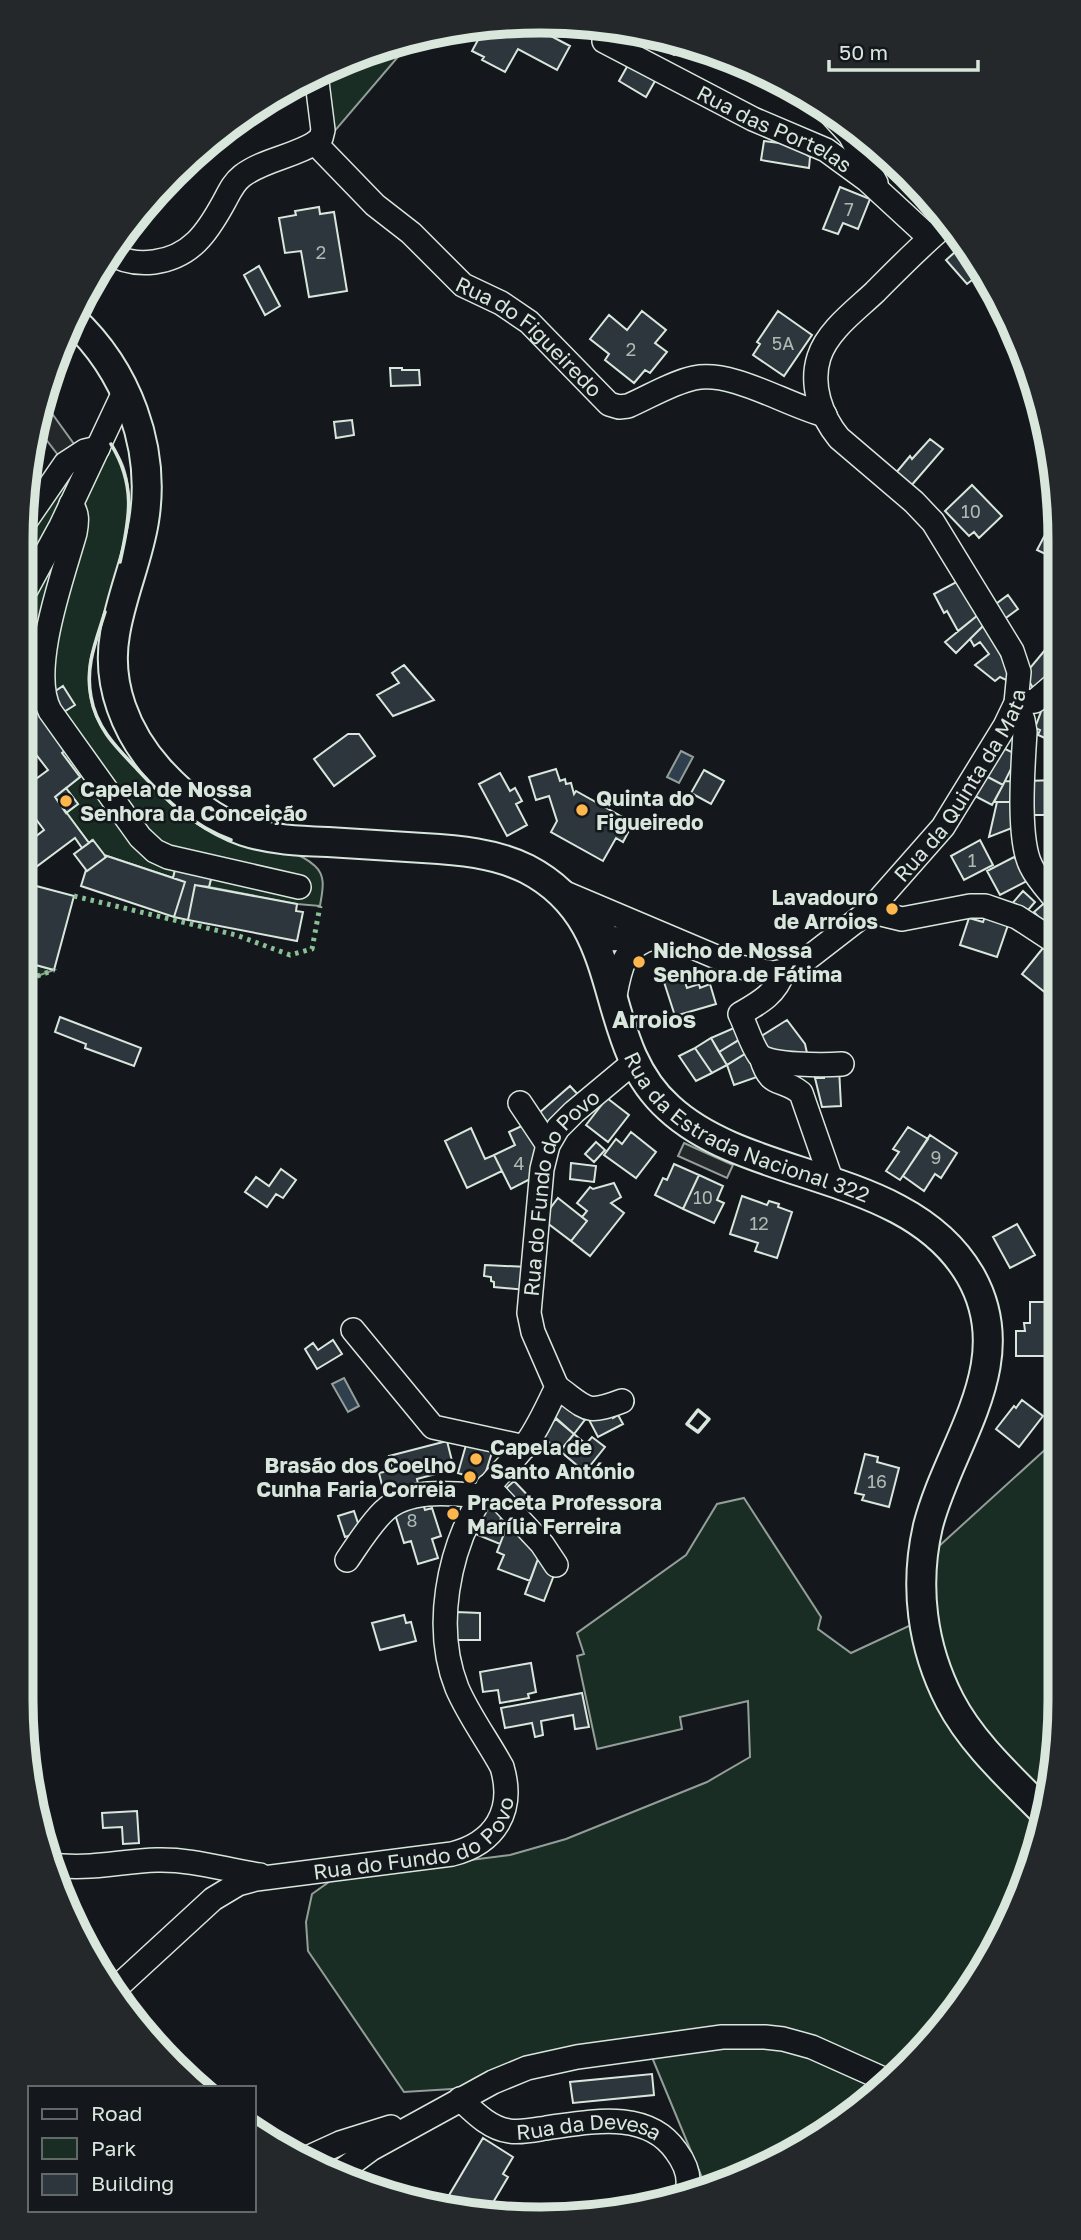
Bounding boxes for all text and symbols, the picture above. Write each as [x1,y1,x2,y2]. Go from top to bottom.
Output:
scale bar [829,28,978,72]
text: 50 m [839,39,888,65]
street label: Rua das Portelas [693,79,858,178]
house number: 7 [844,198,854,220]
house number: 2 [316,241,326,263]
street label: Rua do Figueiredo [452,271,608,402]
house number: 5A [772,332,794,354]
house number: 2 [626,338,636,360]
house number: 10 [961,500,981,522]
street label: Rua da Quinta da Mata [888,688,1030,887]
place label: Capela de Nossa Senhora da Conceição [80,776,307,826]
place label: Quinta do Figueiredo [596,785,704,835]
marker: Capela de Nossa Senhora da Conceição [58,793,74,809]
marker: Quinta do Figueiredo [574,802,590,818]
house number: 1 [968,849,977,871]
place label: Lavadouro de Arroios [771,884,878,934]
marker: Lavadouro de Arroios [884,901,900,917]
place label: Nicho de Nossa Senhora de Fátima [653,937,842,987]
marker: Nicho de Nossa Senhora de Fátima [631,954,647,970]
district label: Arroios [612,1004,696,1033]
street label: Rua da Estrada Nacional 322 [619,1047,873,1208]
street label: Rua do Fundo do Povo [518,1083,605,1298]
house number: 9 [931,1146,941,1168]
house number: 4 [514,1152,525,1174]
house number: 10 [693,1186,713,1208]
house number: 12 [749,1212,769,1234]
place label: Capela de Santo António [490,1434,635,1484]
marker: Capela de Santo António [468,1451,484,1467]
place label: Brasão dos Coelho Cunha Faria Correia [256,1452,456,1502]
marker: Brasão dos Coelho Cunha Faria Correia [462,1469,478,1485]
house number: 16 [867,1470,887,1492]
place label: Praceta Professora Marília Ferreira [467,1489,662,1539]
marker: Praceta Professora Marília Ferreira [445,1506,461,1522]
house number: 8 [407,1509,417,1531]
street label: Rua do Fundo do Povo [312,1795,519,1885]
legend [28,2086,256,2212]
text: Road [91,2100,142,2126]
street label: Rua da Devesa [515,2108,666,2146]
text: Park [91,2135,137,2161]
text: Building [91,2170,174,2196]

